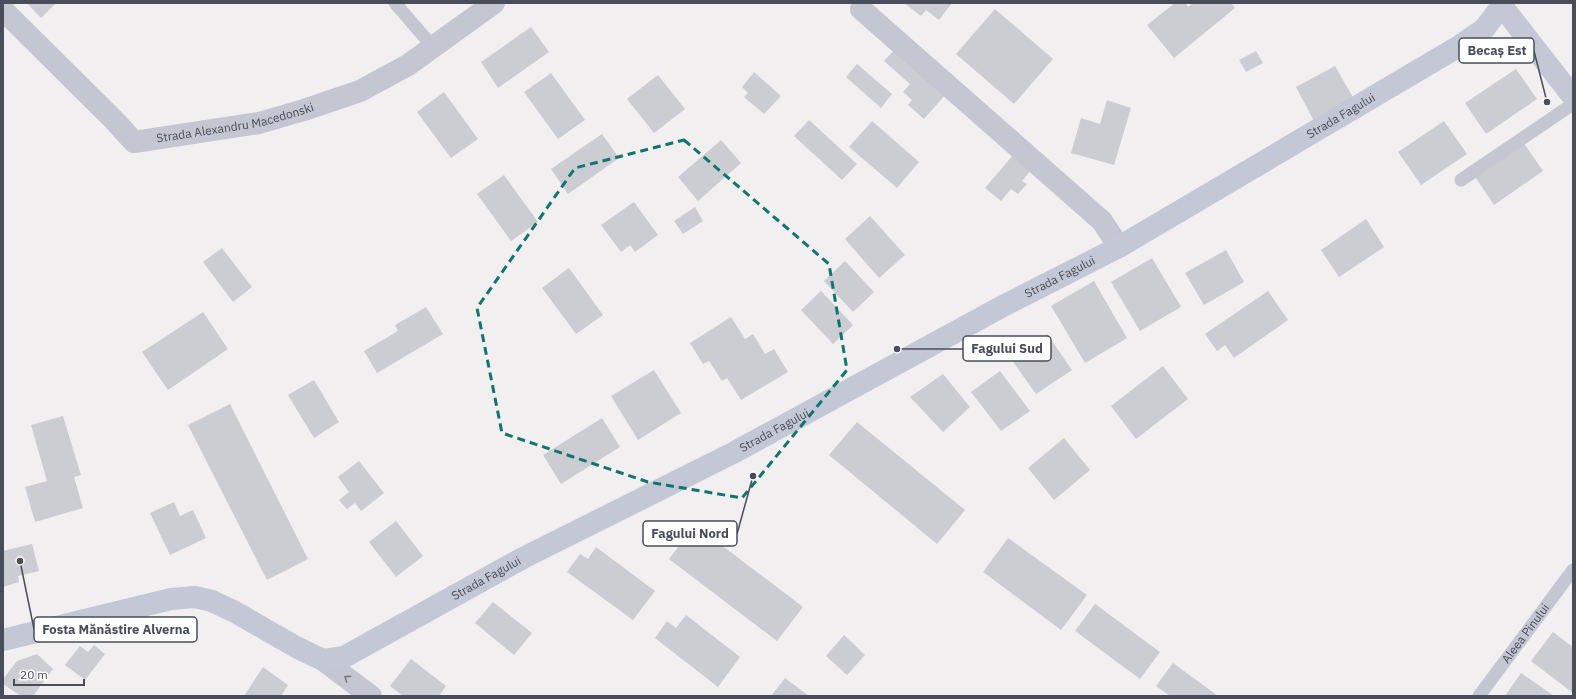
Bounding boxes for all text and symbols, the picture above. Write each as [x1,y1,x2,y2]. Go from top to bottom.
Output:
callout: Becaș Est [1459,38,1534,63]
text: Becaș Est [1467,42,1527,59]
street label: Strada Fagului [1304,90,1378,142]
street label: Strada Alexandru Macedonski [155,99,316,146]
street label: Strada Fagului [1022,252,1097,301]
callout: Fagului Sud [963,336,1051,361]
text: Fagului Sud [971,340,1043,357]
street label: Strada Fagului [737,405,812,455]
callout: Fagului Nord [643,521,737,546]
text: Fagului Nord [651,525,729,542]
street label: Strada Fagului [449,553,523,603]
street label: Aleea Pinului [1498,600,1552,666]
callout: Fosta Mănăstire Alverna [34,617,197,642]
text: Fosta Mănăstire Alverna [42,621,190,638]
scale bar [14,661,84,687]
text: 20 m [20,667,48,682]
one-way arrow [344,676,351,683]

